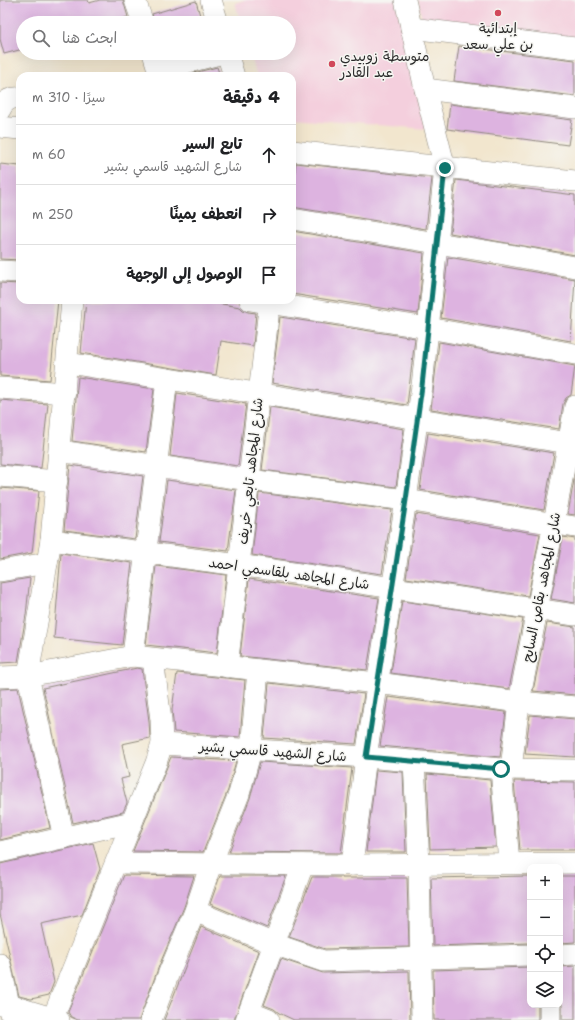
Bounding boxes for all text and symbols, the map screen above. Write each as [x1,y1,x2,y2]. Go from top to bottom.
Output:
marker: إبتدائية بن علي سعد [493,8,503,18]
search box [16,16,296,60]
place label: إبتدائية بن علي سعد [463,19,533,57]
icon: search [30,27,52,49]
text: ابحث هنا [62,28,117,48]
place label: متوسطة زوبيدي عبد القادر [339,47,429,81]
marker: متوسطة زوبيدي عبد القادر [327,59,337,69]
text: 4 دقيقة [223,86,280,108]
text: سيرًا · 310 m [32,89,105,106]
text: تابع السير [183,134,242,154]
icon: ahead [258,144,280,166]
text: 60 m [32,146,66,163]
text: شارع الشهيد قاسمي بشير [105,158,242,175]
route end [436,159,454,177]
text: انعطف يمينًا [170,204,242,224]
icon: right [258,204,280,226]
text: 250 m [32,206,73,223]
text: الوصول إلى الوجهة [126,264,242,284]
icon: arrive [258,264,280,286]
street label: شارع المجاهد تابعي خريف [233,397,271,546]
street label: شارع المجاهد بقاص السايح [518,511,565,664]
street label: شارع المجاهد بلقاسمي احمد [207,553,371,597]
street label: شارع الشهيد قاسمي بشير [197,737,347,769]
route start [492,760,510,778]
map controls [527,864,563,1008]
button: + [527,864,563,900]
button: − [527,900,563,936]
button: locate [527,936,563,972]
button: layers [527,972,563,1008]

